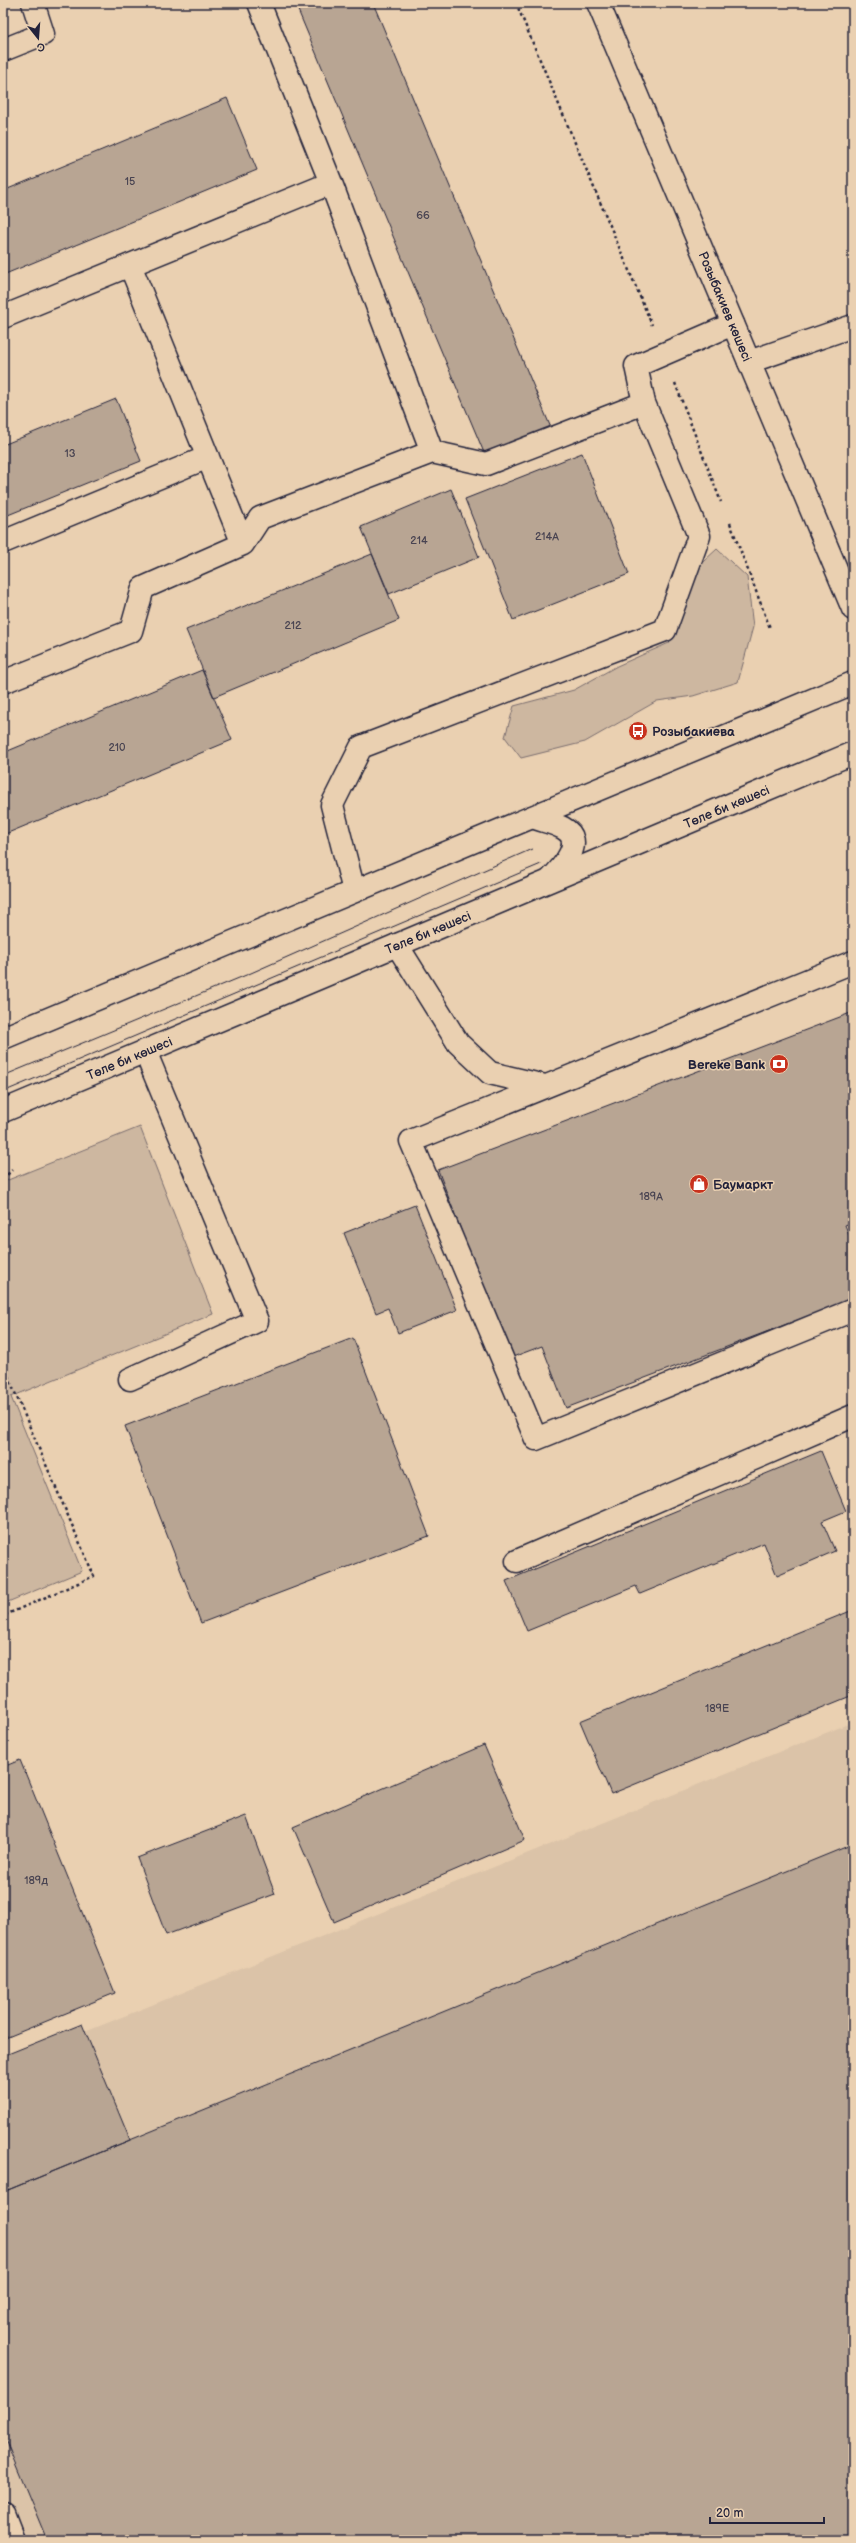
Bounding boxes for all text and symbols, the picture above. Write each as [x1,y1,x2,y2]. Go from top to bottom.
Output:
north arrow [18,18,58,58]
text: С [35,40,46,55]
house number: 15 [125,175,135,188]
house number: 66 [416,209,430,222]
street label: Розыбакиев көшесі [694,249,755,364]
house number: 13 [64,447,76,460]
house number: 214А [535,530,559,543]
house number: 214 [410,534,428,547]
house number: 212 [284,619,302,632]
bus stop icon: Розыбакиева [627,720,649,742]
place label: Розыбакиева [652,724,735,740]
house number: 210 [108,741,126,754]
street label: Төле би көшесі [682,782,772,832]
street label: Төле би көшесі [383,908,474,958]
street label: Төле би көшесі [84,1034,175,1084]
bank icon: Bereke Bank [768,1053,790,1075]
place label: Bereke Bank [688,1057,765,1073]
shop icon: Баумаркт [688,1173,710,1195]
place label: Баумаркт [713,1177,774,1193]
house number: 189А [639,1190,663,1203]
house number: 189Е [705,1702,729,1715]
house number: 189д [24,1874,48,1887]
scale bar [710,2499,824,2525]
text: 20 m [716,2506,743,2521]

